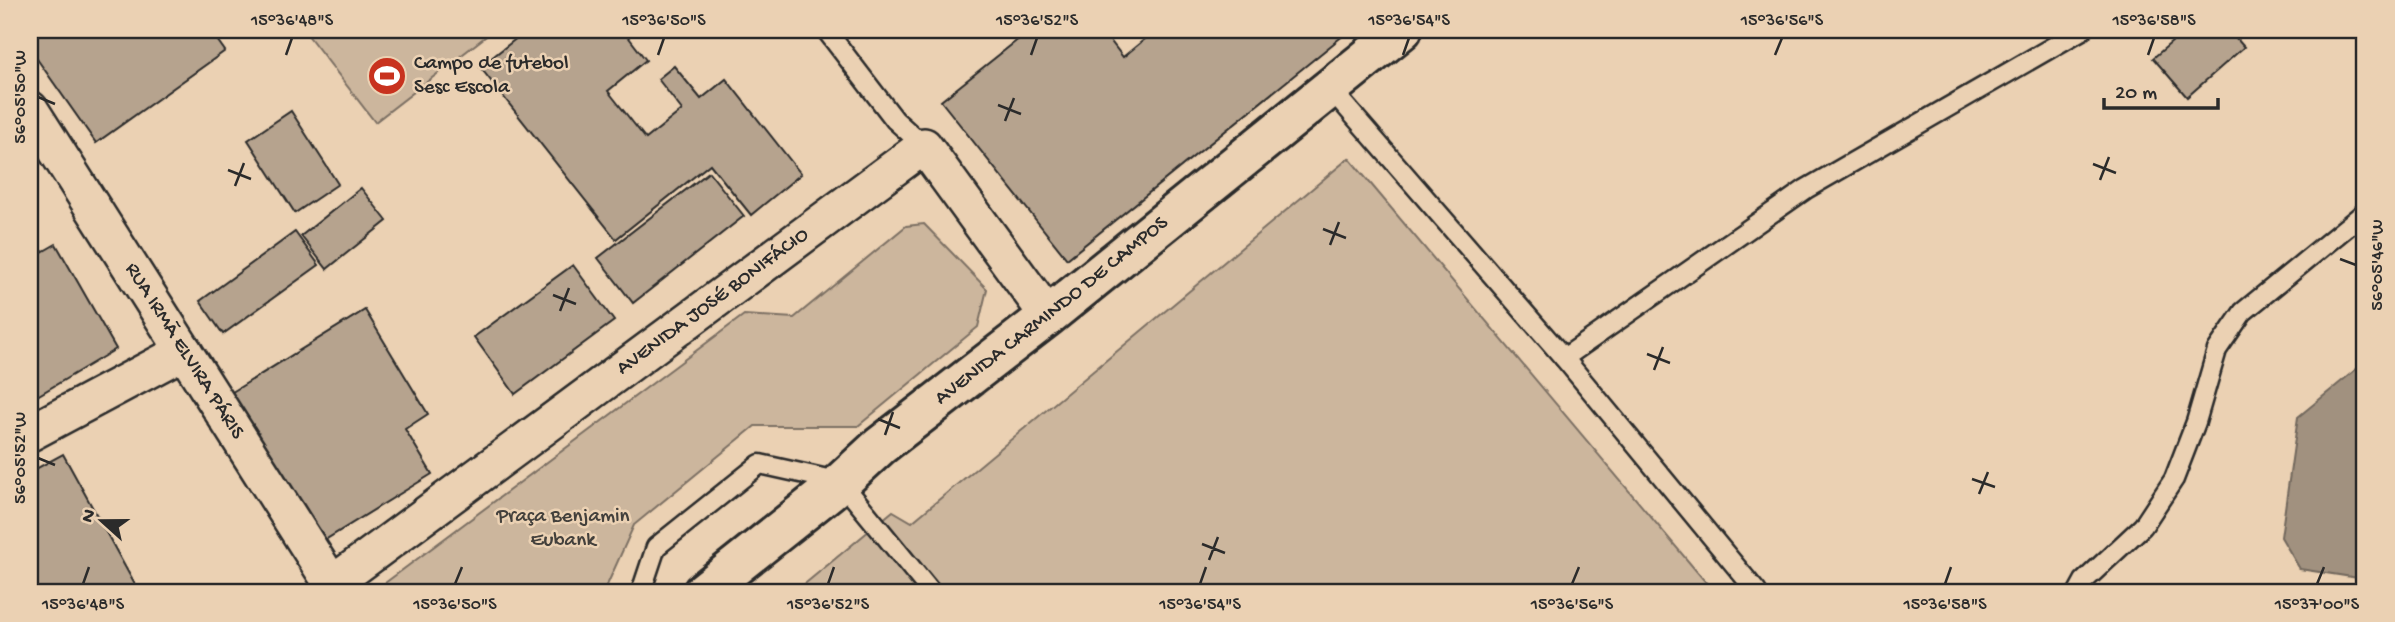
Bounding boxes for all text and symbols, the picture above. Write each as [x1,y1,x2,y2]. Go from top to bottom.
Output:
text: 15°36'48"S [250,11,334,32]
text: 15°36'50"S [621,11,706,32]
text: 15°36'52"S [995,11,1079,32]
text: 15°36'54"S [1367,11,1450,32]
text: 15°36'56"S [1740,11,1824,32]
text: 15°36'58"S [2111,11,2196,32]
text: 56°05'50"W [11,50,32,144]
place label: Campo de futebol Sesc Escola [414,52,569,101]
sports icon: Campo de futebol Sesc Escola [366,55,408,97]
scale bar [2104,66,2218,110]
text: 20 m [2115,82,2157,107]
street label: AVENIDA CARMINDO DE CAMPOS [930,211,1174,411]
text: 56°05'46"W [2368,219,2389,311]
street label: AVENIDA JOSÉ BONIFÁCIO [612,223,814,381]
street label: RUA IRMÃ ELVIRA PÁRIS [119,258,249,444]
text: 56°05'52"W [11,412,32,504]
north arrow [66,486,136,556]
park label: Praça Benjamin Eubank [495,505,630,554]
text: N [76,506,102,526]
text: 15°36'48"S [41,595,125,616]
text: 15°36'50"S [412,595,497,616]
text: 15°36'52"S [786,595,870,616]
text: 15°36'54"S [1158,595,1241,616]
text: 15°36'56"S [1530,595,1614,616]
text: 15°36'58"S [1902,595,1987,616]
text: 15°37'00"S [2274,595,2360,616]

